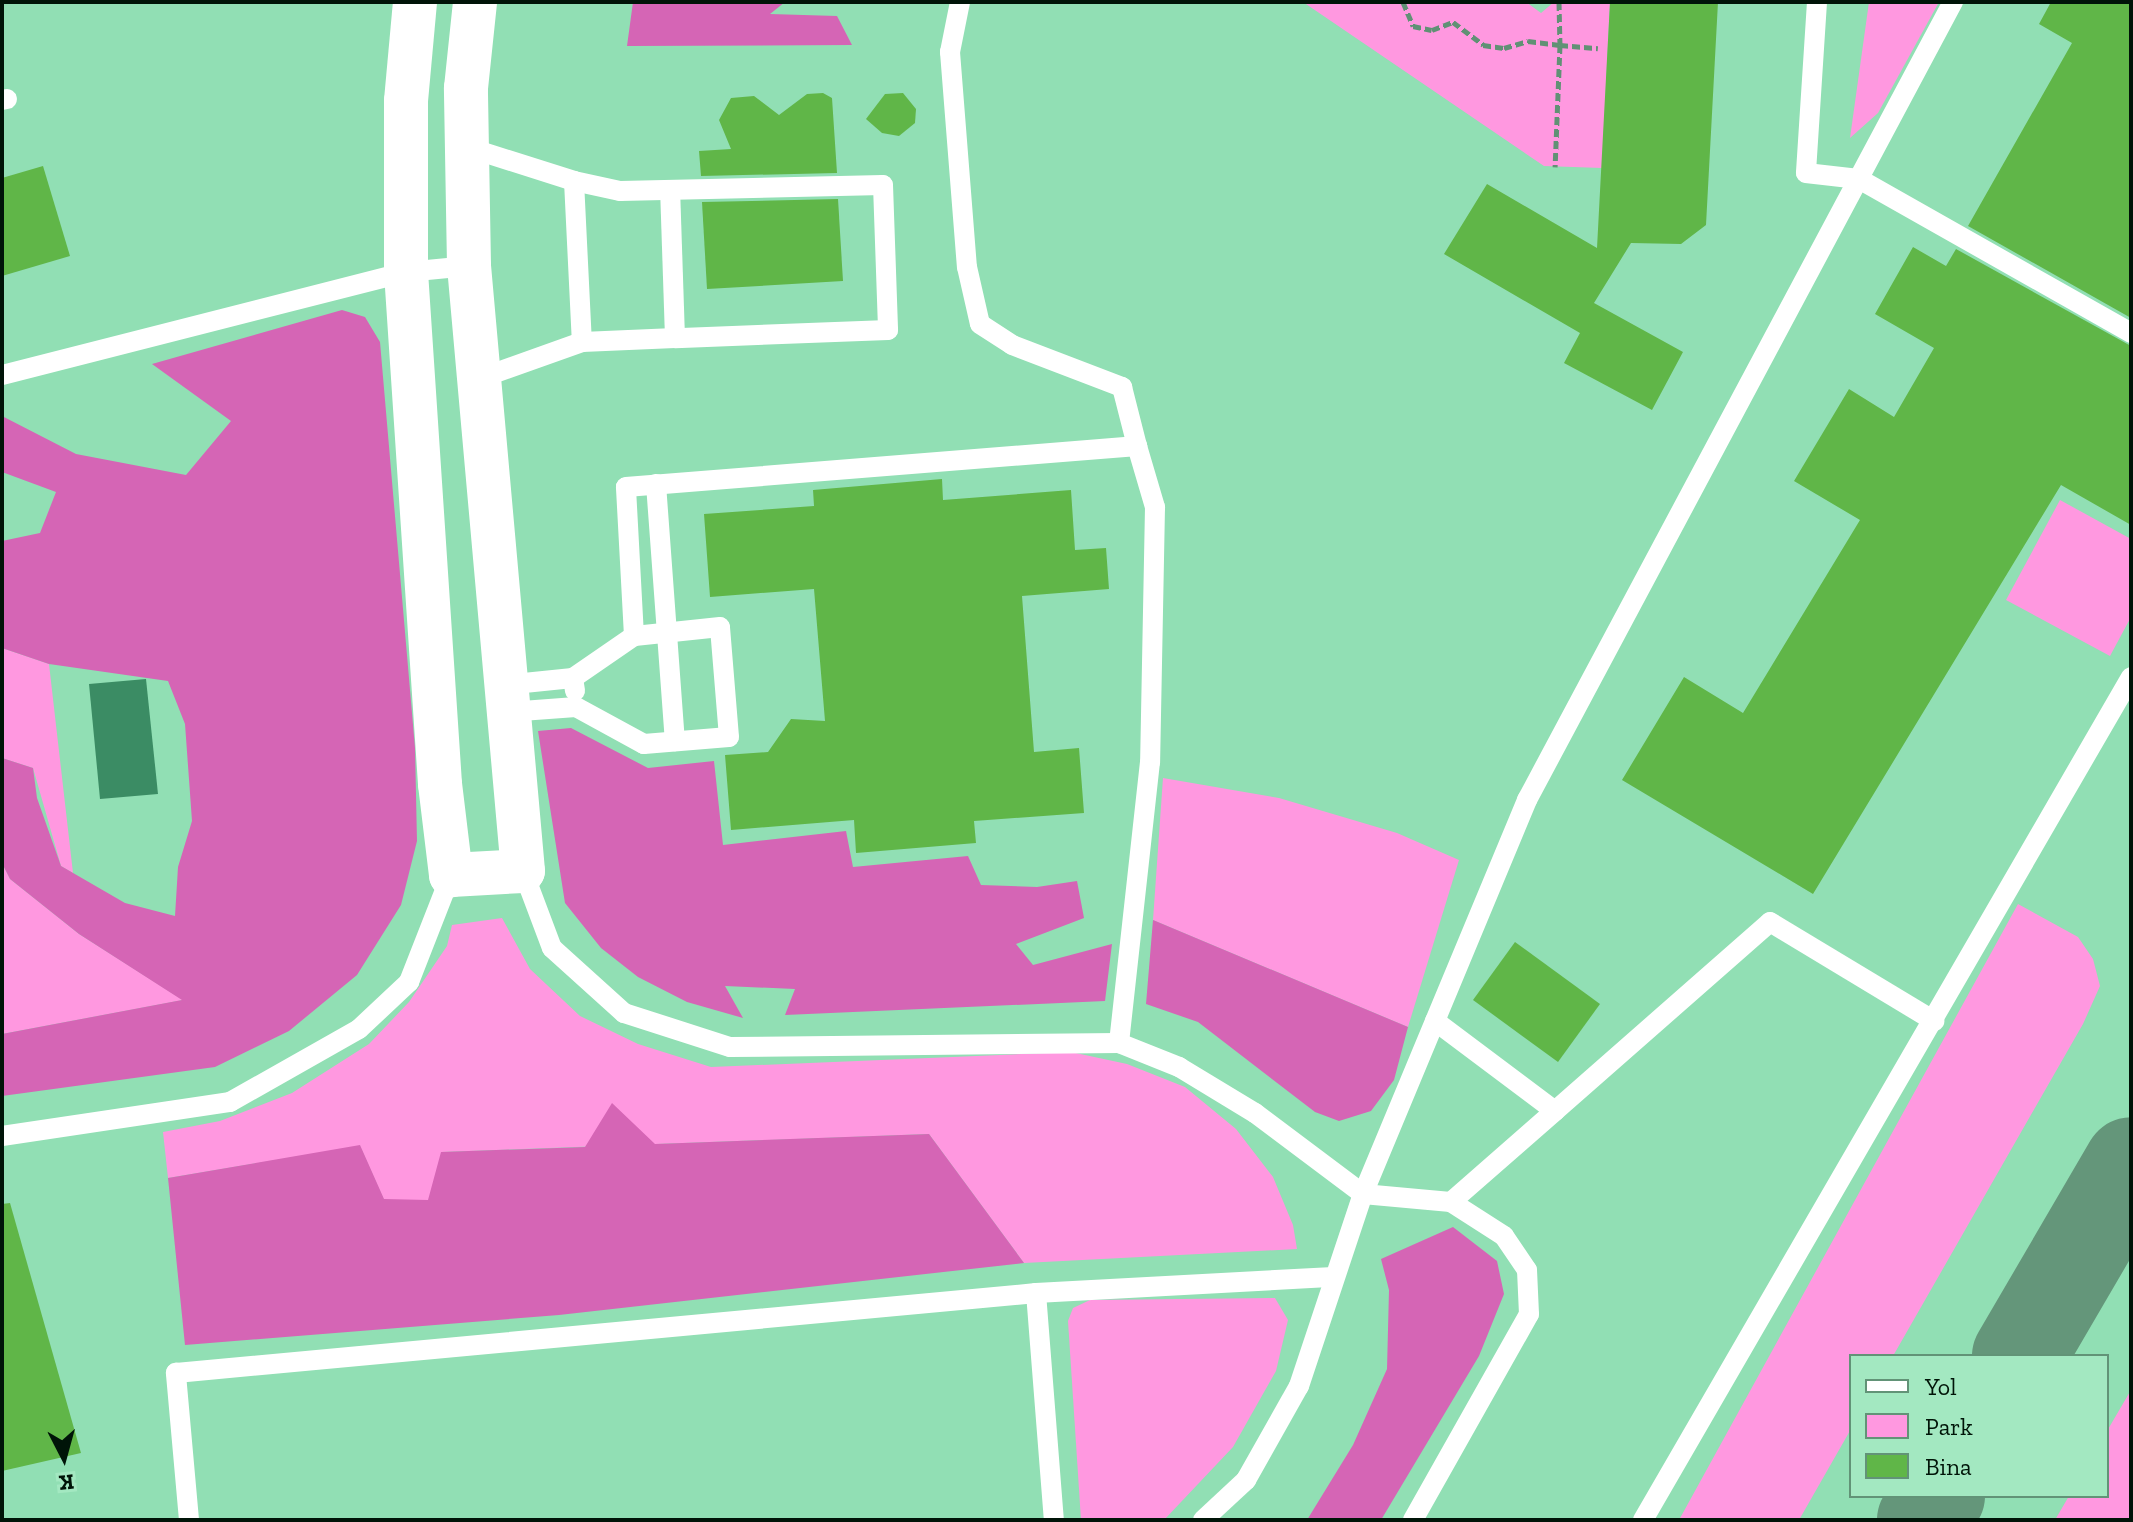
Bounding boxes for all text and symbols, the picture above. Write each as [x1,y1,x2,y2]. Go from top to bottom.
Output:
legend [1849,1354,2109,1498]
text: Yol [1925,1372,1957,1401]
text: Park [1925,1412,1973,1441]
north arrow [24,1418,104,1498]
text: Bina [1925,1452,1972,1481]
text: K [58,1468,75,1497]

